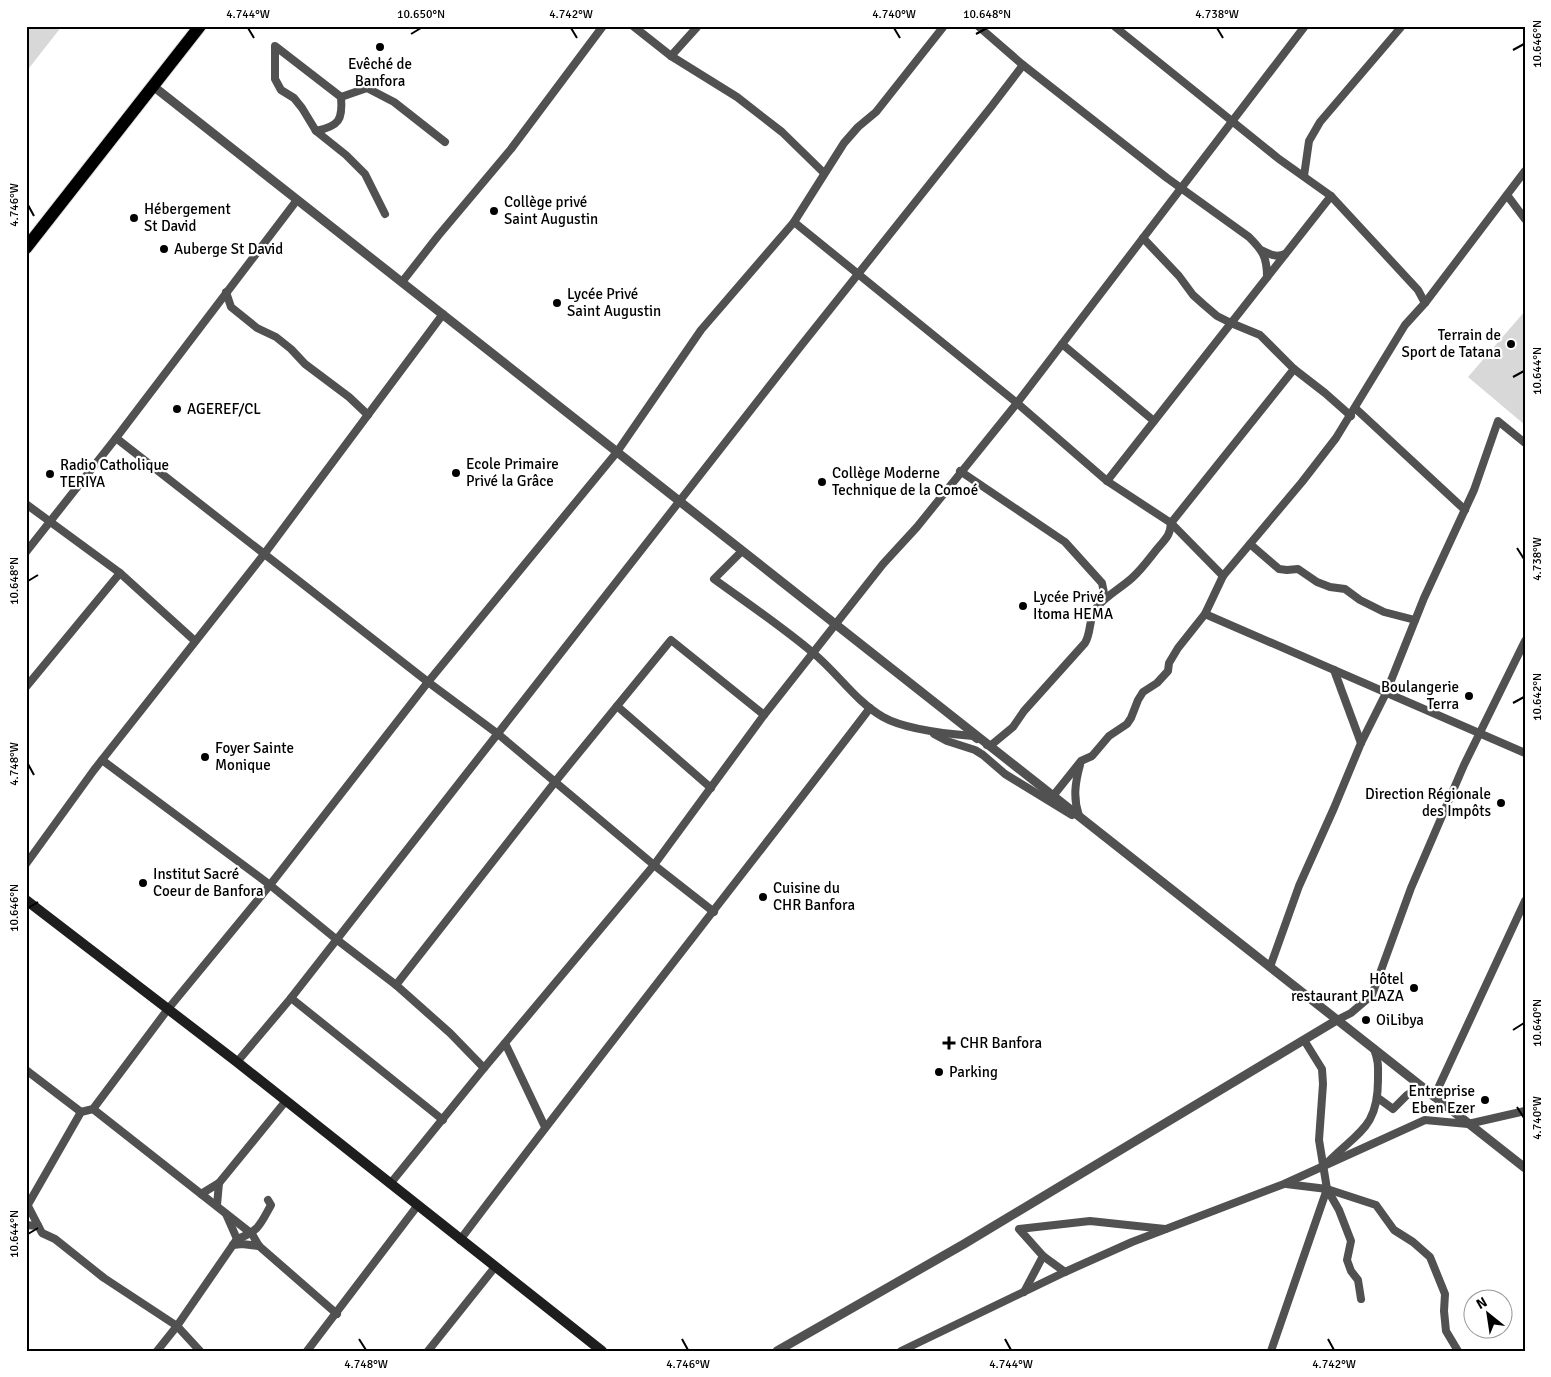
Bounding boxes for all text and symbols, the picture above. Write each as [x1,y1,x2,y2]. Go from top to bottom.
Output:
text: 4.744°W [226,7,270,22]
text: 10.650°N [397,7,445,22]
text: 4.742°W [549,7,593,22]
text: 4.740°W [872,7,916,22]
text: 10.648°N [963,7,1011,22]
text: 4.738°W [1195,7,1239,22]
text: 10.646°N [1530,20,1545,68]
marker: Evêché de Banfora [374,41,386,53]
place label: Evêché de Banfora [348,55,412,90]
text: 4.746°W [7,183,22,227]
place label: Collège privé Saint Augustin [504,193,598,228]
place label: Hébergement St David [144,200,231,235]
marker: Collège privé Saint Augustin [488,205,500,217]
marker: Hébergement St David [128,212,140,224]
place label: Auberge St David [174,240,283,258]
marker: Auberge St David [158,243,170,255]
place label: Lycée Privé Saint Augustin [567,285,661,320]
marker: Lycée Privé Saint Augustin [551,297,563,309]
place label: Terrain de Sport de Tatana [1401,326,1501,361]
marker: Terrain de Sport de Tatana [1505,338,1517,350]
text: 10.644°N [1530,347,1545,395]
place label: AGEREF/CL [187,400,261,418]
marker: AGEREF/CL [171,403,183,415]
place label: Ecole Primaire Privé la Grâce [466,455,559,490]
place label: Radio Catholique TERIYA [60,456,169,491]
place label: Collège Moderne Technique de la Comoé [832,464,978,499]
marker: Ecole Primaire Privé la Grâce [450,467,462,479]
marker: Radio Catholique TERIYA [44,468,56,480]
marker: Collège Moderne Technique de la Comoé [816,476,828,488]
text: 4.738°W [1530,537,1545,581]
text: 10.648°N [7,557,22,605]
place label: Lycée Privé Itoma HEMA [1033,588,1113,623]
marker: Lycée Privé Itoma HEMA [1017,600,1029,612]
text: 10.642°N [1530,673,1545,721]
place label: Boulangerie Terra [1381,678,1459,713]
marker: Boulangerie Terra [1463,690,1475,702]
place label: Foyer Sainte Monique [215,739,294,774]
text: 4.748°W [7,742,22,786]
marker: Foyer Sainte Monique [199,751,211,763]
place label: Direction Régionale des Impôts [1365,785,1491,820]
marker: Direction Régionale des Impôts [1495,797,1507,809]
place label: Institut Sacré Coeur de Banfora [153,865,264,900]
marker: Institut Sacré Coeur de Banfora [137,877,149,889]
place label: Cuisine du CHR Banfora [773,879,855,914]
text: 10.646°N [7,884,22,932]
marker: Cuisine du CHR Banfora [757,891,769,903]
place label: Hôtel restaurant PLAZA [1291,970,1404,1005]
marker: Hôtel restaurant PLAZA [1408,982,1420,994]
text: 10.640°N [1530,999,1545,1047]
place label: OiLibya [1376,1011,1424,1029]
marker: OiLibya [1360,1014,1372,1026]
place label: CHR Banfora [960,1034,1042,1052]
marker: CHR Banfora [942,1036,956,1050]
place label: Parking [949,1063,998,1081]
marker: Parking [933,1066,945,1078]
place label: Entreprise Eben Ezer [1408,1082,1475,1117]
marker: Entreprise Eben Ezer [1479,1094,1491,1106]
text: 4.740°W [1530,1096,1545,1140]
text: 10.644°N [7,1210,22,1258]
north arrow [1464,1290,1514,1340]
text: N [1473,1293,1490,1313]
text: 4.748°W [344,1357,388,1372]
text: 4.746°W [666,1357,710,1372]
text: 4.744°W [989,1357,1033,1372]
text: 4.742°W [1312,1357,1356,1372]

